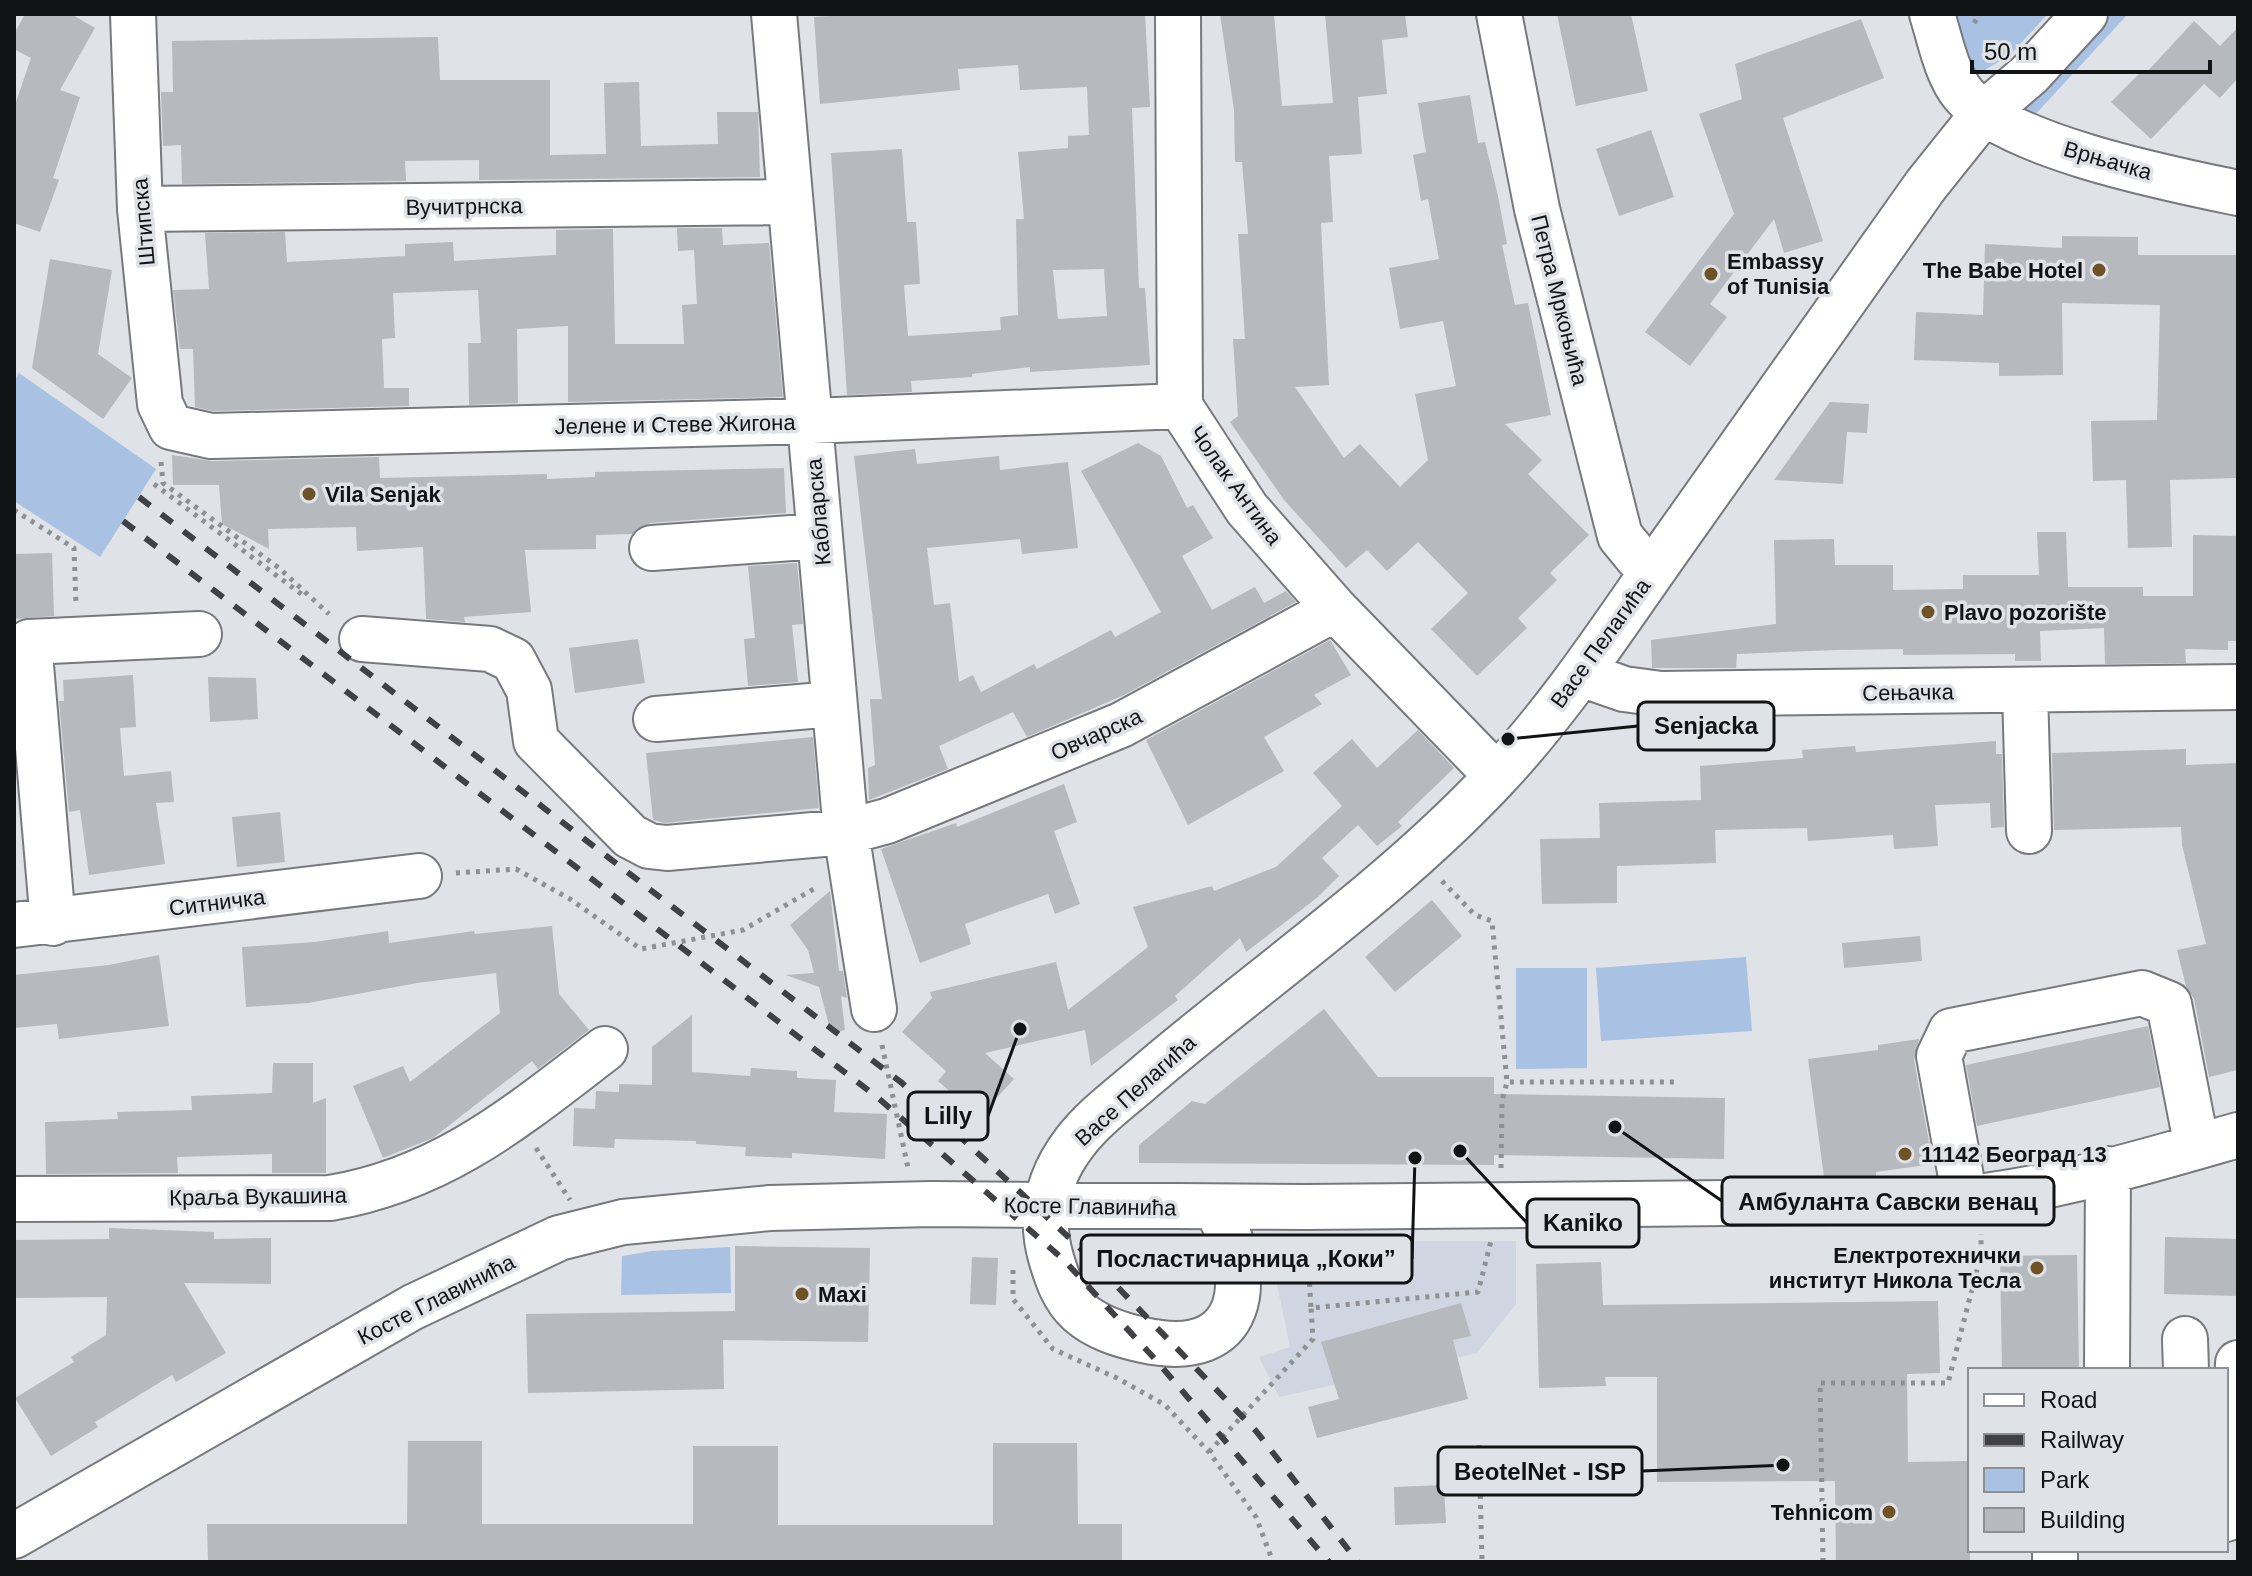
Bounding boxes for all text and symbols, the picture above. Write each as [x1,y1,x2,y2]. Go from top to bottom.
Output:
scale bar [1972,24,2210,74]
text: 50 m [1984,38,2037,65]
street label: Врњачка [2061,136,2155,185]
street label: Штипска [127,176,160,267]
street label: Вучитрнска [405,193,523,220]
street label: Петра Мркоњића [1526,212,1593,389]
place label: Embassy of Tunisia [1727,249,1830,299]
place label: The Babe Hotel [1923,258,2083,283]
marker: The Babe Hotel [2090,261,2108,279]
marker: Embassy of Tunisia [1702,265,1720,283]
street label: Јелене и Стеве Жигона [554,410,796,439]
street label: Чолак Антина [1184,421,1288,550]
street label: Кабларска [801,457,836,567]
place label: Vila Senjak [325,482,442,507]
marker: Vila Senjak [300,485,318,503]
street label: Васе Пелагића [1545,573,1656,713]
place label: Plavo pozorište [1944,600,2107,625]
marker: Plavo pozorište [1919,603,1937,621]
street label: Сењачка [1862,679,1955,706]
callout: Senjacka [1638,702,1774,750]
street label: Овчарска [1047,703,1146,766]
text: Senjacka [1654,712,1759,739]
street label: Ситничка [168,884,267,921]
street label: Васе Пелагића [1070,1029,1201,1151]
callout: Lilly [908,1092,988,1140]
text: Lilly [924,1102,973,1129]
place label: 11142 Београд 13 [1921,1142,2107,1167]
marker: 11142 Београд 13 [1896,1145,1914,1163]
callout: Амбуланта Савски венац [1722,1177,2054,1225]
street label: Краља Вукашина [169,1182,348,1211]
text: Амбуланта Савски венац [1738,1188,2038,1215]
street label: Косте Главинића [1003,1192,1177,1221]
callout: Kaniko [1527,1199,1639,1247]
text: Kaniko [1543,1209,1623,1236]
callout: Посластичарница „Коки” [1081,1235,1412,1283]
place label: Електротехнички институт Никола Тесла [1769,1243,2022,1293]
text: Посластичарница „Коки” [1096,1245,1396,1272]
street label: Косте Главинића [354,1249,520,1350]
marker: Електротехнички институт Никола Тесла [2028,1259,2046,1277]
place label: Maxi [818,1282,867,1307]
marker: Maxi [793,1285,811,1303]
legend [1968,1368,2228,1552]
text: Road [2040,1386,2097,1413]
text: Railway [2040,1426,2124,1453]
callout: BeotelNet - ISP [1438,1447,1642,1495]
text: BeotelNet - ISP [1454,1458,1626,1485]
text: Park [2040,1466,2090,1493]
place label: Tehnicom [1771,1500,1873,1525]
marker: Tehnicom [1880,1503,1898,1521]
text: Building [2040,1506,2125,1533]

